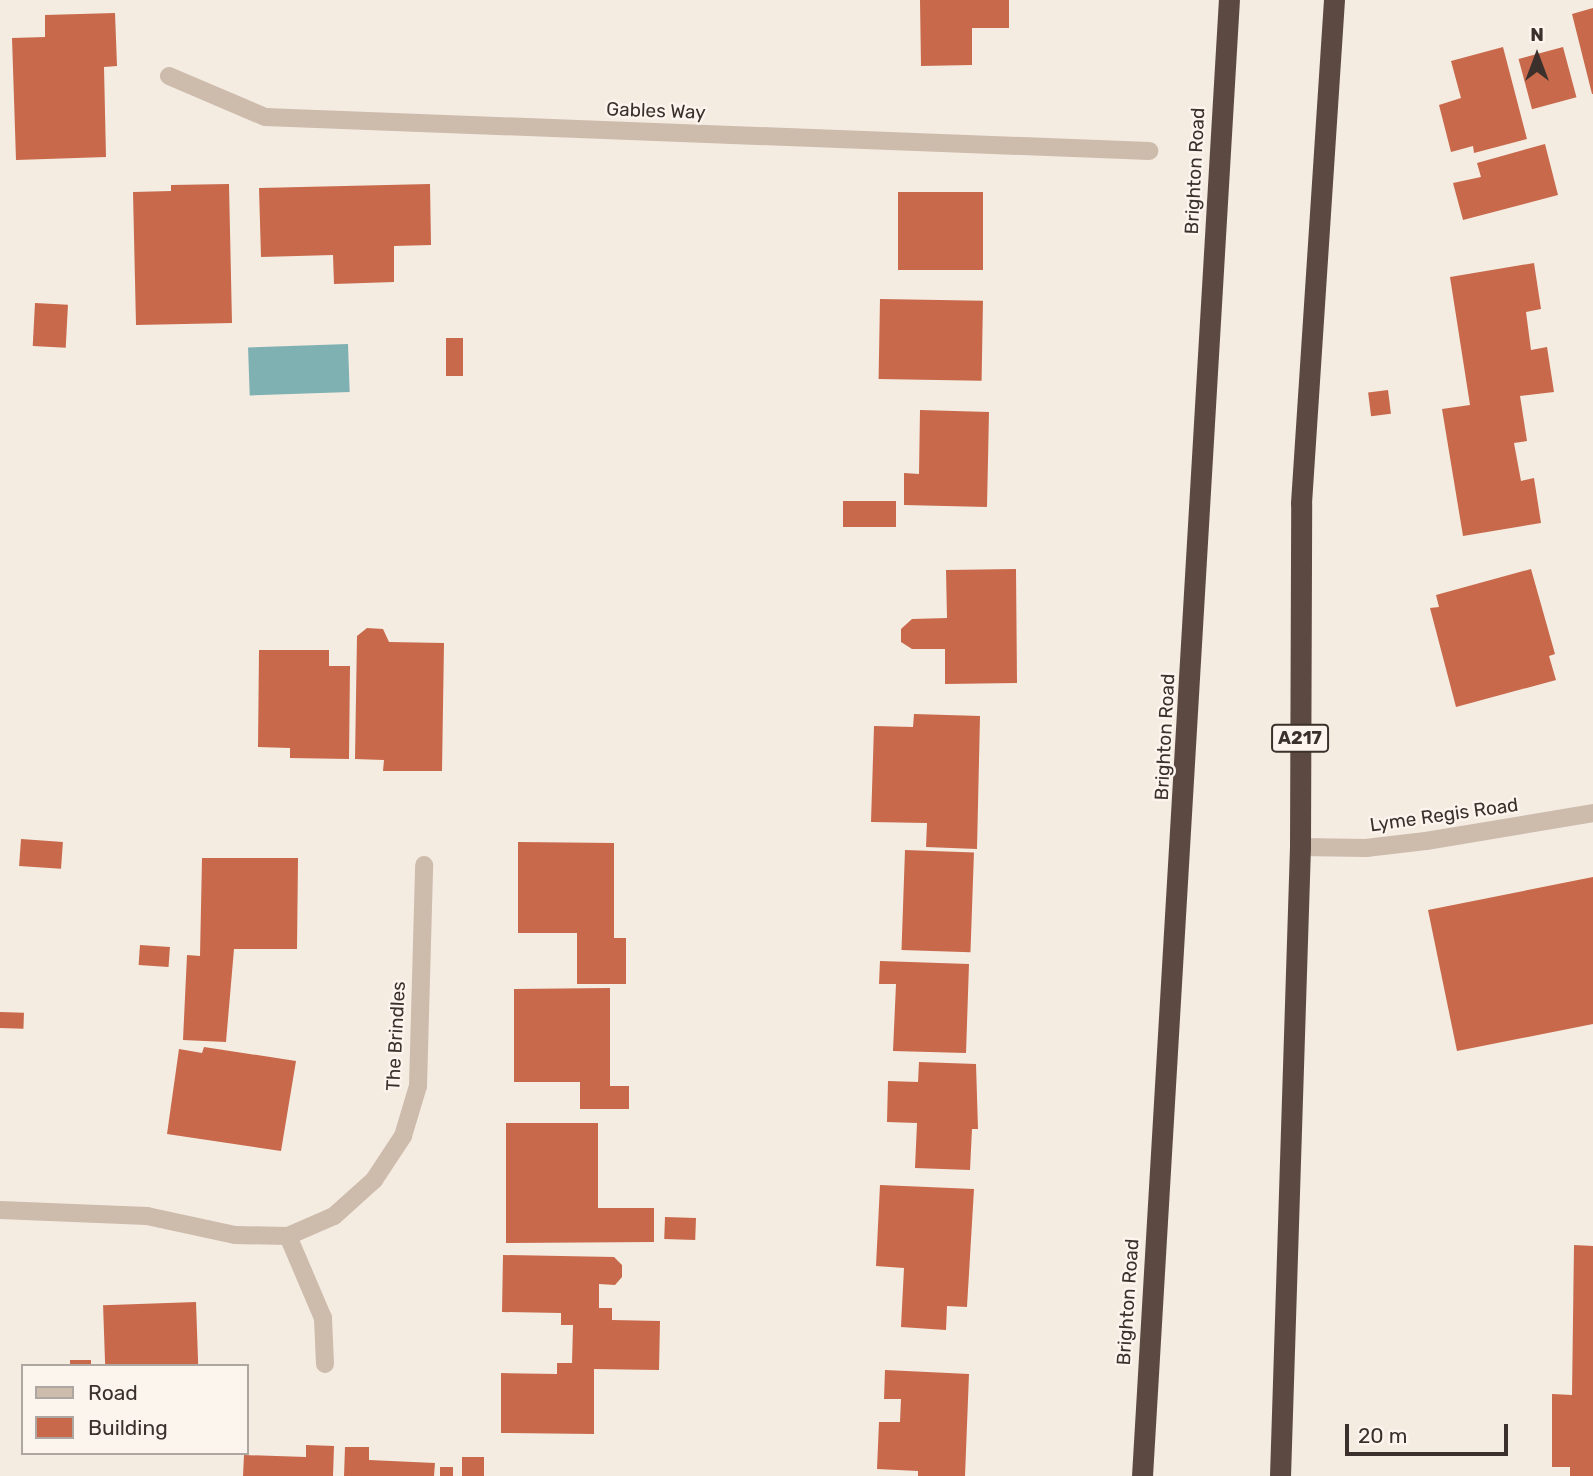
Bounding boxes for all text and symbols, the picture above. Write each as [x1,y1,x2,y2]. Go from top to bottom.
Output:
north arrow [1502,21,1572,91]
text: N [1530,23,1544,46]
street label: Gables Way [606,98,706,124]
street label: Brighton Road [1180,107,1210,235]
street label: Brighton Road [1150,673,1180,801]
road number: A217 [1270,724,1330,752]
street label: Lyme Regis Road [1368,793,1520,837]
street label: The Brindles [382,981,410,1091]
street label: Brighton Road [1112,1238,1144,1366]
legend [21,1364,248,1455]
text: Road [88,1380,138,1405]
scale bar [1348,1410,1511,1454]
text: Building [88,1415,168,1440]
text: 20 m [1358,1423,1407,1448]

